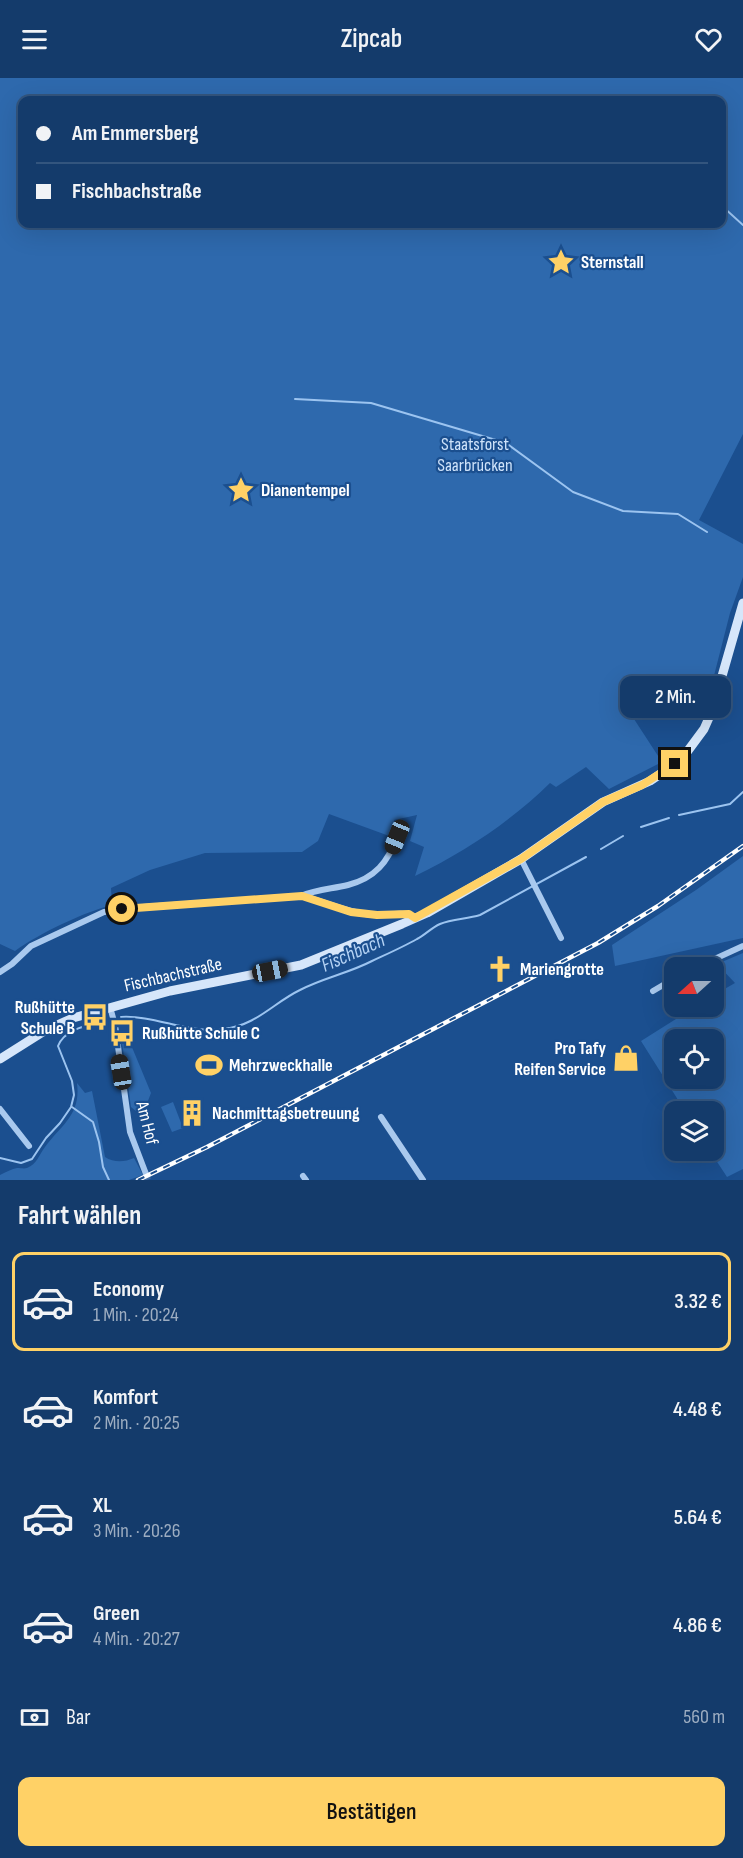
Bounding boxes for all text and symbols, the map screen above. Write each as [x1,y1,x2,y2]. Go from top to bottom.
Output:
icon: menu [18,23,51,56]
text: Zipcab [341,23,402,55]
icon: heart [692,23,725,56]
text: Am Emmersberg [72,120,198,147]
text: Fischbachstraße [72,178,202,205]
place icon: Sternstall [546,247,576,277]
place label: Sternstall [581,252,644,273]
park label: Staatsforst Saarbrücken [437,434,513,476]
place icon: Dianentempel [226,475,256,505]
place label: Dianentempel [261,480,350,501]
callout: 2 Min. [620,677,730,719]
text: 2 Min. [655,685,696,709]
route end [661,750,688,777]
car [382,817,412,857]
route start [108,895,135,922]
water label: Fischbach [318,928,388,978]
street label: Fischbachstraße [122,954,224,996]
church icon: Mariengrotte [485,954,515,984]
north arrow [664,957,724,1017]
map controls [664,957,724,1161]
car [251,959,289,983]
place label: Mariengrotte [520,959,604,980]
place label: Rußhütte Schule B [15,997,75,1039]
bus stop icon: Rußhütte Schule B [80,1002,110,1032]
bus stop icon: Rußhütte Schule C [107,1018,137,1048]
place label: Rußhütte Schule C [142,1023,260,1044]
button: locate [664,1029,724,1089]
place label: Pro Tafy Reifen Service [514,1038,606,1080]
shop icon: Pro Tafy Reifen Service [611,1043,641,1073]
sports icon: Mehrzweckhalle [194,1050,224,1080]
car [109,1053,133,1091]
place label: Mehrzweckhalle [229,1055,333,1076]
street label: Am Hof [131,1098,163,1148]
building icon: Nachmittagsbetreuung [177,1098,207,1128]
button: layers [664,1101,724,1161]
place label: Nachmittagsbetreuung [212,1103,360,1124]
text: Fahrt wählen [18,1200,141,1232]
icon: car [21,1275,75,1329]
text: Economy [93,1276,164,1303]
text: 3.32 € [674,1288,722,1315]
text: 1 Min. · 20:24 [93,1303,179,1327]
icon: car [21,1383,75,1437]
text: Komfort [93,1384,158,1411]
text: 4.48 € [673,1396,722,1423]
text: 2 Min. · 20:25 [93,1411,180,1435]
icon: car [21,1491,75,1545]
text: XL [93,1492,112,1519]
text: 5.64 € [674,1504,722,1531]
text: 3 Min. · 20:26 [93,1519,181,1543]
icon: car [21,1599,75,1653]
text: Green [93,1600,140,1627]
text: 4.86 € [673,1612,722,1639]
text: 4 Min. · 20:27 [93,1627,180,1651]
icon: cash [18,1701,51,1734]
text: Bar [66,1704,91,1731]
text: 560 m [683,1705,725,1729]
button: Bestätigen [18,1777,725,1846]

